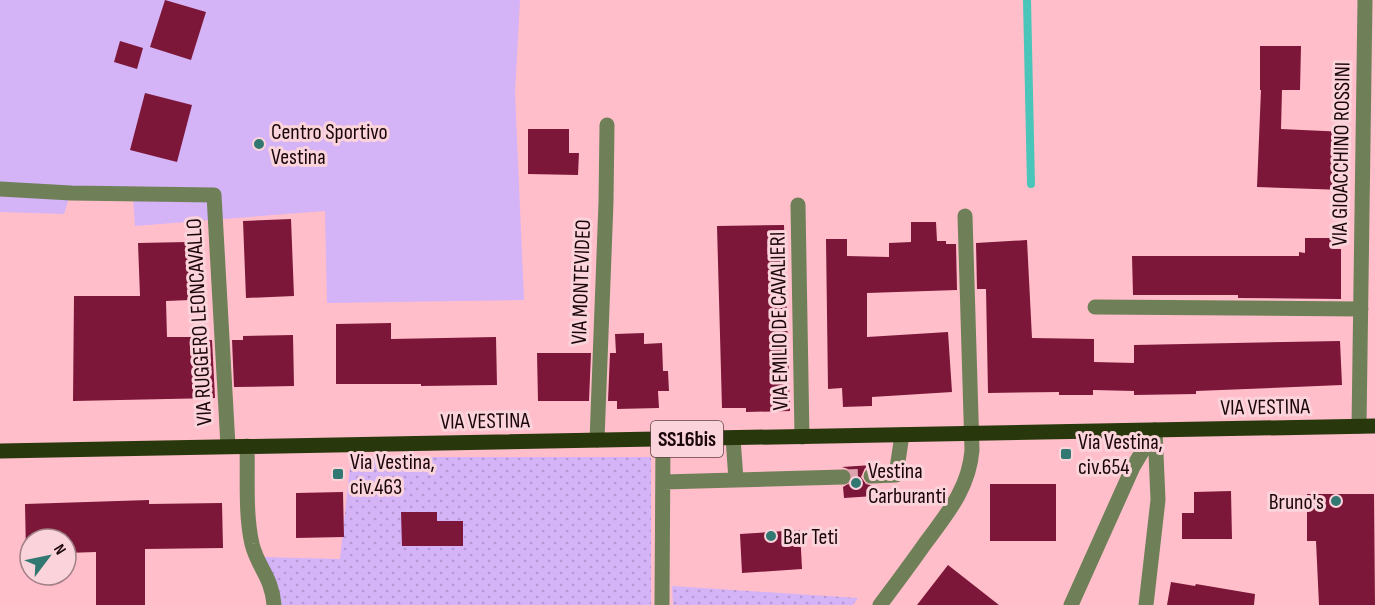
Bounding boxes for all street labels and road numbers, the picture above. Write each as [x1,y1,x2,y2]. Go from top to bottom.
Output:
street label: VIA GIOACCHINO ROSSINI [1326,62,1357,246]
street label: VIA RUGGERO LEONCAVALLO [181,218,218,426]
street label: VIA MONTEVIDEO [566,219,597,345]
street label: VIA EMILIO DE CAVALIERI [764,231,795,410]
street label: VIA VESTINA [1220,393,1311,422]
street label: VIA VESTINA [440,407,531,436]
road number: SS16bis [651,421,723,457]

